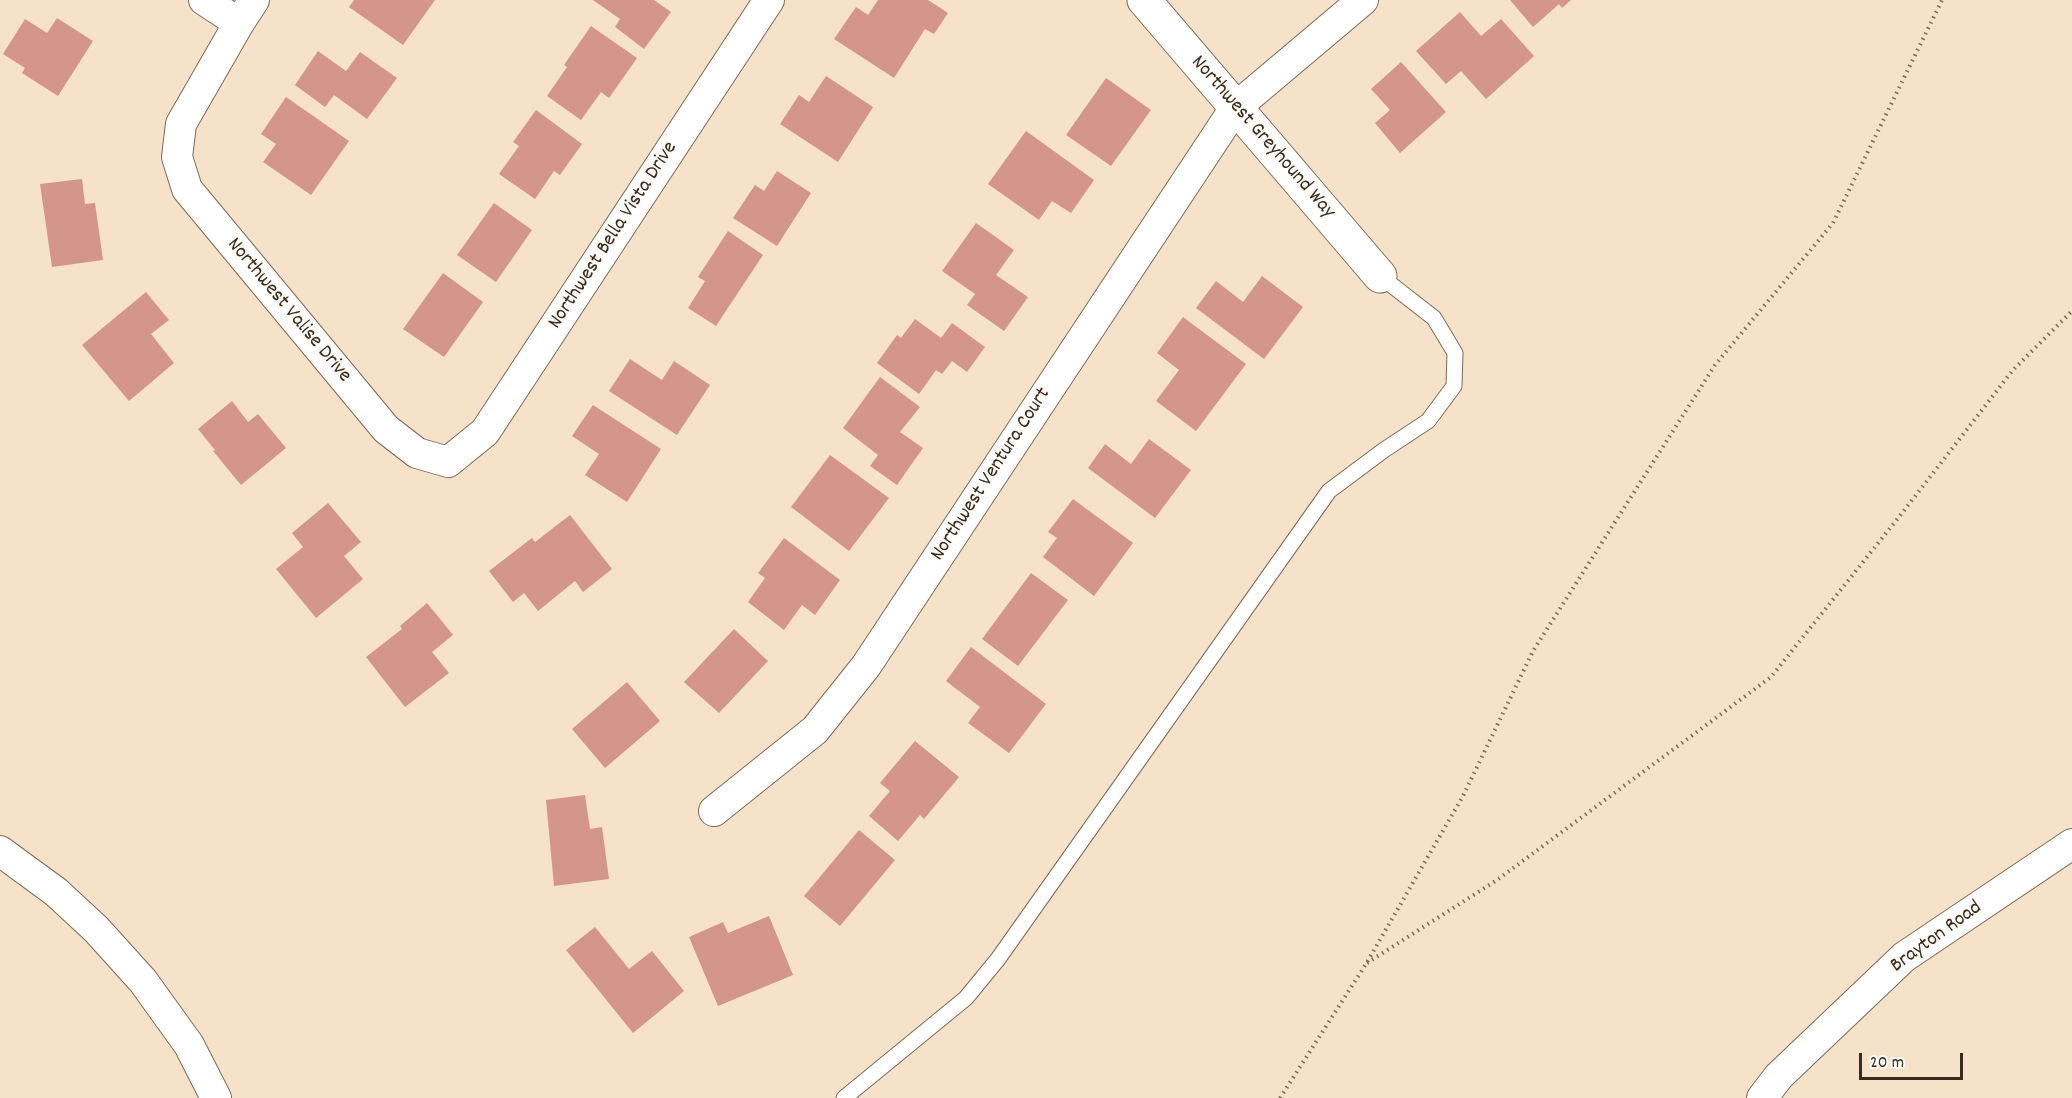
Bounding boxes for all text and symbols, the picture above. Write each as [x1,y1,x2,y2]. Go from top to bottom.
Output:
street label: Northwest Greyhound Way [1184,51,1340,225]
street label: Northwest Bella Vista Drive [544,137,684,335]
street label: Northwest Valise Drive [220,234,356,388]
street label: Northwest Ventura Court [927,384,1057,566]
street label: Brayton Road [1886,896,1988,980]
scale bar [1862,1041,1966,1079]
text: 20 m [1870,1051,1904,1076]

